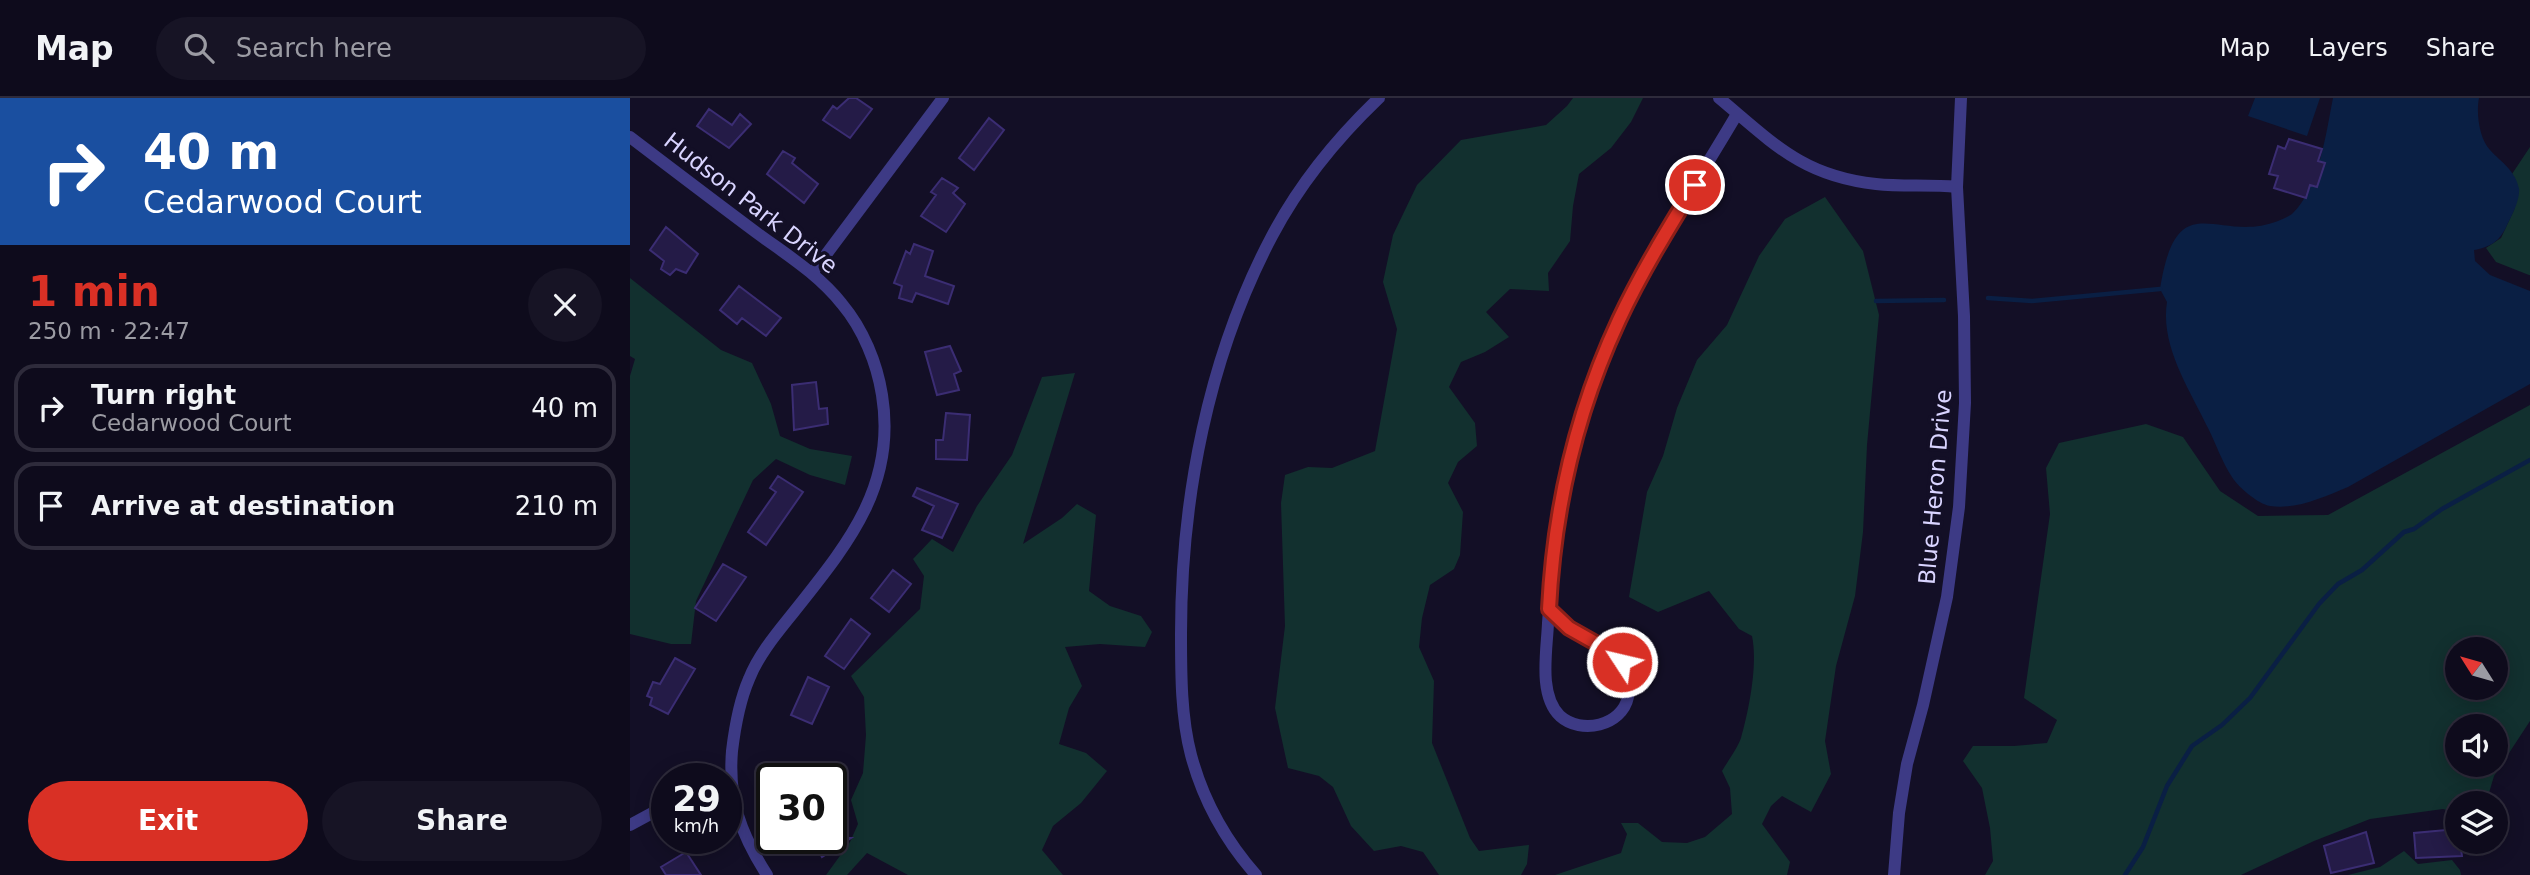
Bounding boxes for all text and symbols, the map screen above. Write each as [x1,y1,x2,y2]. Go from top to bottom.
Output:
search box [156,17,646,80]
text: Map [35,29,114,68]
icon: search [180,29,218,67]
text: Search here [236,33,392,63]
text: Map [2220,34,2270,62]
text: Layers [2308,34,2388,62]
text: Share [2426,34,2495,62]
text: 40 m [143,124,279,181]
icon: right [28,126,119,217]
street label: Hudson Park Drive [659,127,843,279]
pin [1665,155,1725,215]
icon: arrive [1676,166,1714,204]
text: Cedarwood Court [143,183,422,221]
text: 1 min [28,267,160,316]
button: close [528,268,602,342]
text: 250 m · 22:47 [28,318,190,344]
text: Turn right [91,380,236,410]
street label: Blue Heron Drive [1914,388,1956,586]
icon: right [32,389,70,427]
text: 40 m [531,393,598,423]
text: Cedarwood Court [91,410,291,436]
icon: arrive [32,487,70,525]
text: Arrive at destination [91,491,395,521]
text: 210 m [515,491,598,521]
position arrow [1585,625,1659,699]
north arrow [2445,637,2508,700]
map controls [2445,637,2508,854]
button: sound [2445,714,2508,777]
speed limit sign: 30 [756,763,847,854]
text: 29 [672,779,721,819]
button: Exit [28,781,308,861]
button: Share [322,781,602,861]
button: layers [2445,791,2508,854]
text: km/h [674,815,719,836]

